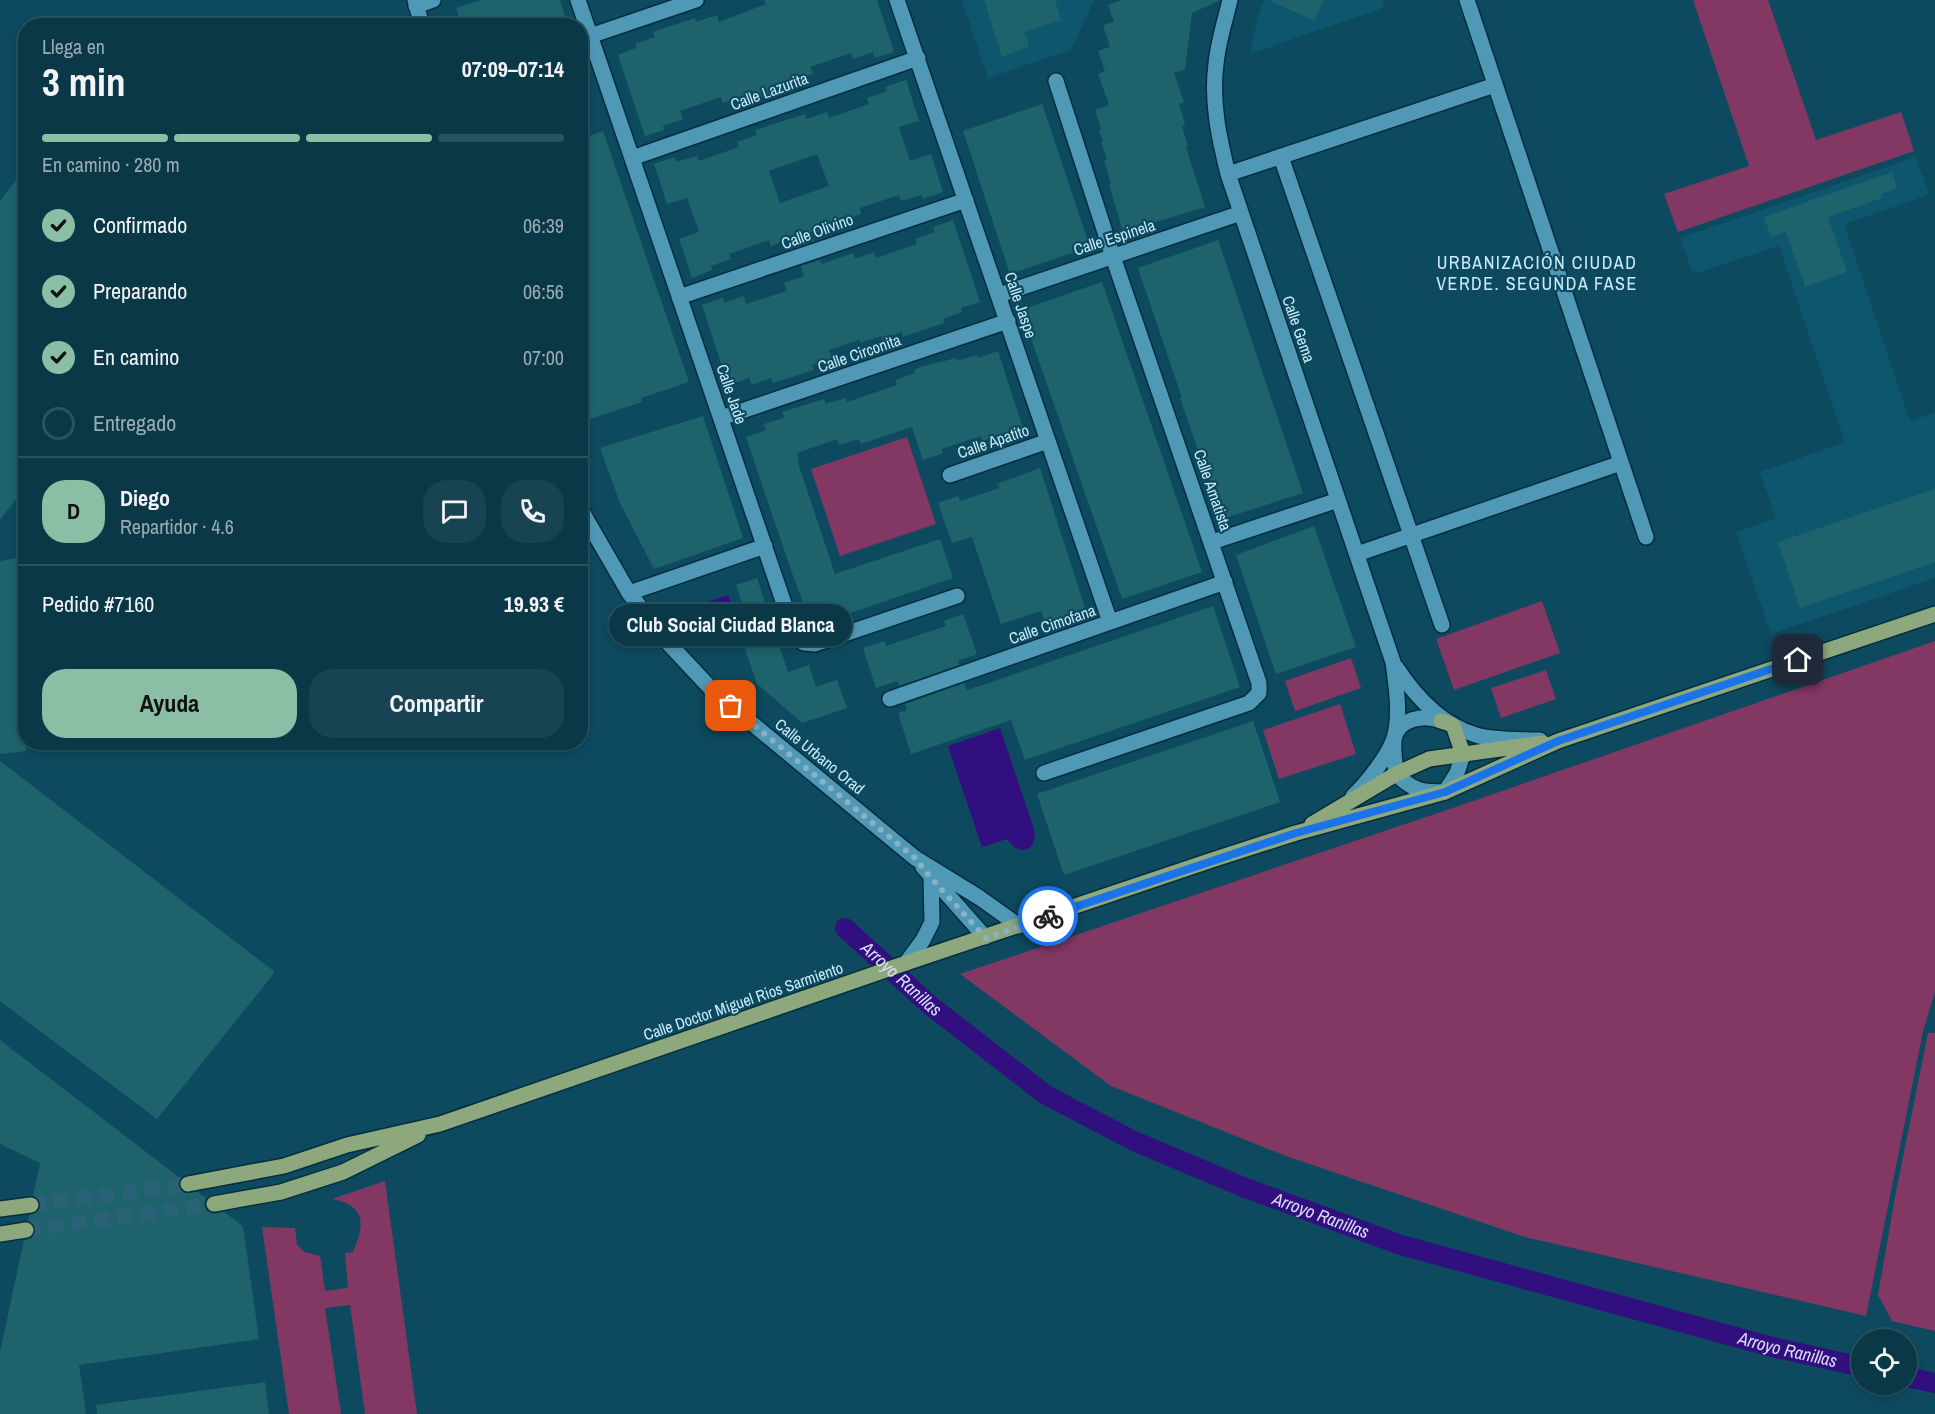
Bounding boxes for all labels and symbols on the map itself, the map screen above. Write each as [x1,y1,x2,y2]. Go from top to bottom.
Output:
street label: Calle Lazurita [727,67,811,115]
street label: Calle Olivino [778,208,856,254]
street label: Calle Espinela [1070,213,1158,261]
district label: URBANIZACIÓN CIUDAD VERDE. SEGUNDA FASE [1436,250,1638,296]
street label: Calle Jaspe [999,269,1043,341]
street label: Calle Gema [1277,293,1321,366]
street label: Calle Circonita [814,328,904,378]
street label: Calle Jade [712,361,752,427]
street label: Calle Apatito [954,418,1032,464]
street label: Calle Amatista [1189,446,1237,534]
street label: Calle Cimofana [1006,599,1099,649]
callout: Club Social Ciudad Blanca [610,604,852,646]
pin [1772,634,1823,685]
pin [705,680,756,731]
street label: Calle Urbano Orad [771,713,869,799]
courier [1018,886,1078,946]
water label: Arroyo Ranillas [855,935,947,1022]
street label: Calle Doctor Miguel Rios Sarmiento [640,956,846,1046]
water label: Arroyo Ranillas [1268,1186,1373,1244]
water label: Arroyo Ranillas [1734,1325,1840,1373]

